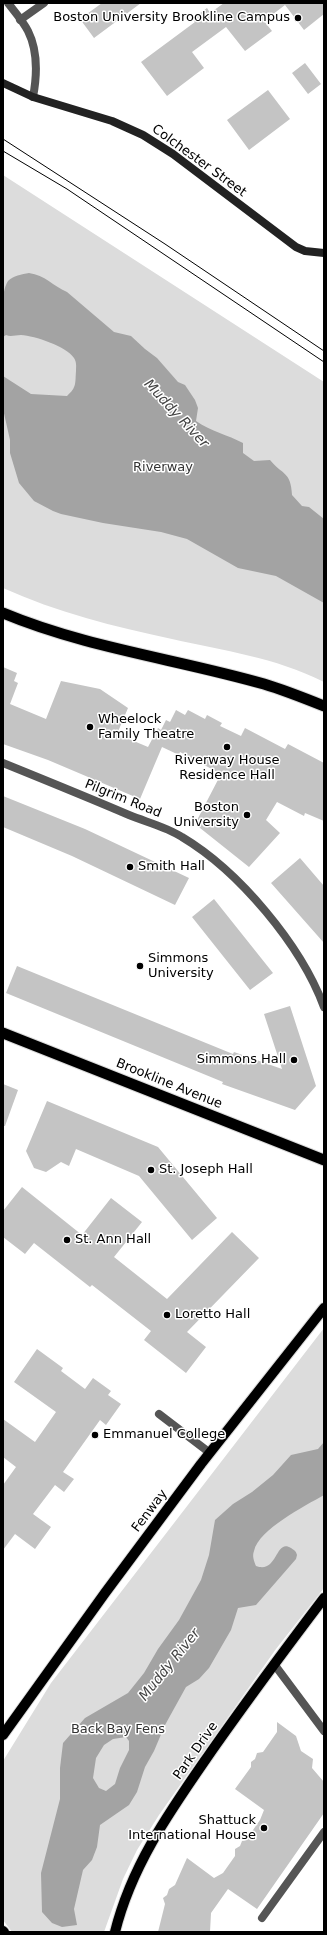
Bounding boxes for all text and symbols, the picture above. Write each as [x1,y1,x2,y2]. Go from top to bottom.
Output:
place label: Boston University Brookline Campus [53,10,290,26]
marker: Boston University Brookline Campus [293,13,303,23]
street label: Colchester Street [149,122,249,200]
water label: Muddy River [140,376,212,452]
park label: Riverway [133,460,193,476]
place label: Wheelock Family Theatre [98,712,194,743]
marker: Wheelock Family Theatre [85,722,95,732]
marker: Riverway House Residence Hall [222,742,232,752]
place label: Riverway House Residence Hall [175,753,279,784]
street label: Pilgrim Road [82,777,164,821]
place label: Boston University [173,800,239,831]
marker: Boston University [242,810,252,820]
place label: Smith Hall [138,859,205,875]
marker: Smith Hall [125,862,135,872]
place label: Simmons University [148,951,214,982]
marker: Simmons University [135,961,145,971]
place label: Simmons Hall [197,1052,286,1068]
marker: Simmons Hall [289,1055,299,1065]
street label: Brookline Avenue [114,1056,224,1112]
place label: St. Joseph Hall [159,1162,253,1178]
marker: St. Joseph Hall [146,1165,156,1175]
place label: St. Ann Hall [75,1232,151,1248]
marker: St. Ann Hall [62,1235,72,1245]
place label: Loretto Hall [175,1307,250,1323]
marker: Loretto Hall [162,1310,172,1320]
place label: Emmanuel College [103,1427,225,1443]
marker: Emmanuel College [90,1430,100,1440]
street label: Fenway [129,1487,171,1535]
water label: Muddy River [136,1626,204,1704]
street label: Park Drive [170,1719,222,1783]
park label: Back Bay Fens [71,1722,165,1738]
place label: Shattuck International House [128,1813,256,1844]
marker: Shattuck International House [259,1823,269,1833]

